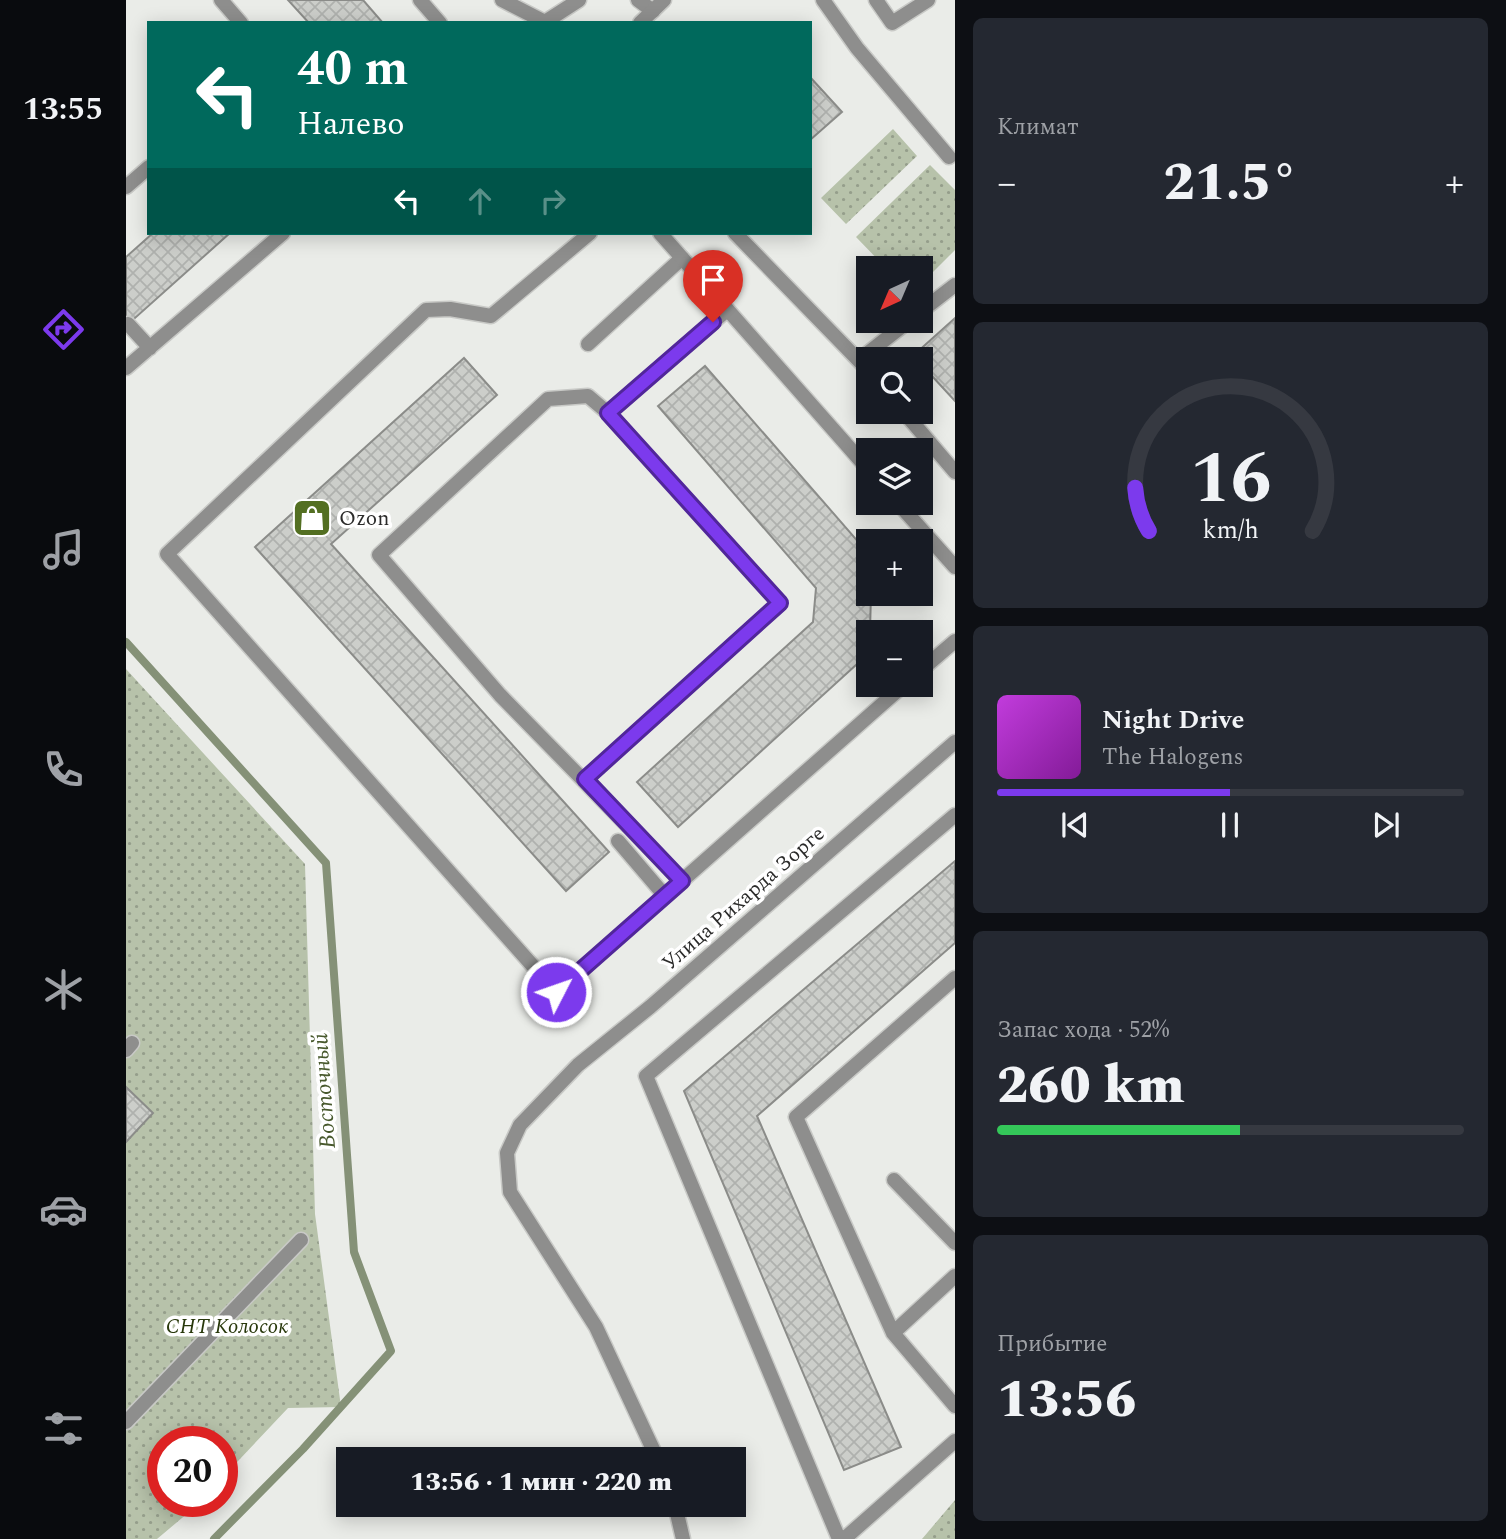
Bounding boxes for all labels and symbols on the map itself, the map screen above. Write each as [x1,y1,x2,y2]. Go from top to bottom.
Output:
pin [683,250,743,322]
north arrow [856,256,933,332]
shop icon: Ozon [291,497,333,539]
place label: Ozon [339,503,389,535]
street label: Улица Рихарда Зорге [655,819,832,979]
position arrow [519,955,593,1029]
water label: Восточный [303,1032,346,1150]
park label: СНТ Колосок [166,1311,288,1343]
speed limit sign: 20 [147,1426,238,1517]

